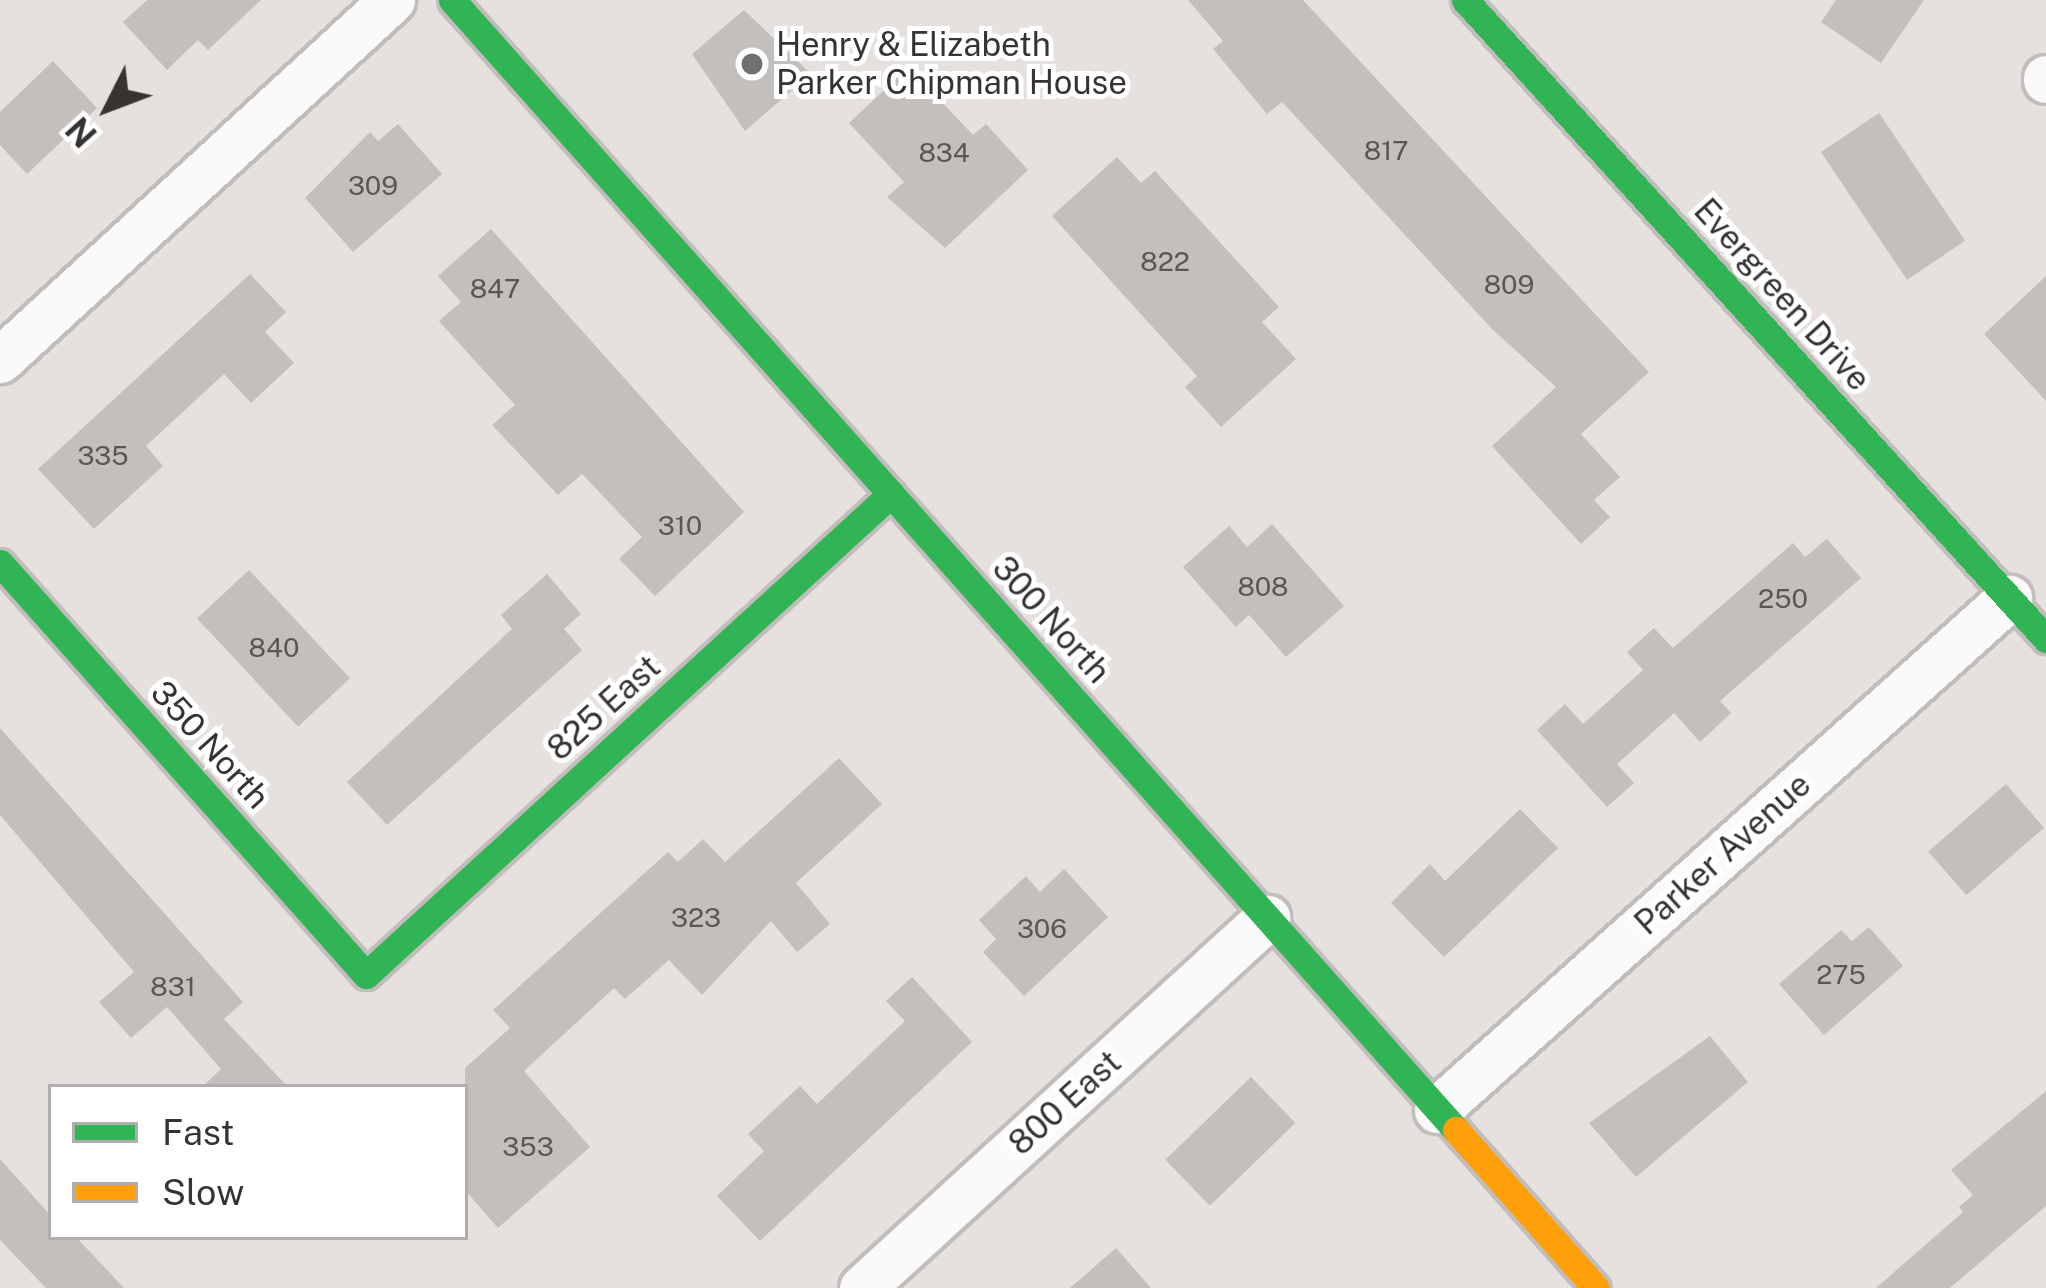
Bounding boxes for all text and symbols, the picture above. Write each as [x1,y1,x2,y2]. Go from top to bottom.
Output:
place label: Henry & Elizabeth Parker Chipman House [776,25,1127,103]
north arrow [48,48,168,168]
marker: Henry & Elizabeth Parker Chipman House [739,51,765,77]
text: N [58,110,104,154]
house number: 817 [1364,135,1408,167]
house number: 834 [918,137,970,169]
house number: 309 [348,170,398,202]
street label: Evergreen Drive [1686,191,1878,399]
house number: 822 [1140,246,1190,278]
house number: 809 [1484,269,1534,301]
house number: 847 [470,273,520,305]
house number: 335 [77,440,129,472]
house number: 310 [658,510,702,542]
street label: 300 North [984,549,1118,691]
house number: 808 [1237,571,1289,603]
house number: 250 [1758,583,1808,615]
house number: 840 [249,632,299,664]
street label: 825 East [540,647,668,769]
street label: 350 North [143,673,277,817]
street label: Parker Avenue [1627,765,1819,943]
house number: 323 [671,902,721,934]
house number: 306 [1017,913,1067,945]
house number: 275 [1816,959,1866,991]
house number: 831 [150,971,196,1003]
street label: 800 East [1001,1043,1129,1163]
legend [48,1084,468,1240]
text: Fast [162,1111,235,1153]
house number: 353 [502,1131,554,1163]
text: Slow [162,1171,244,1213]

